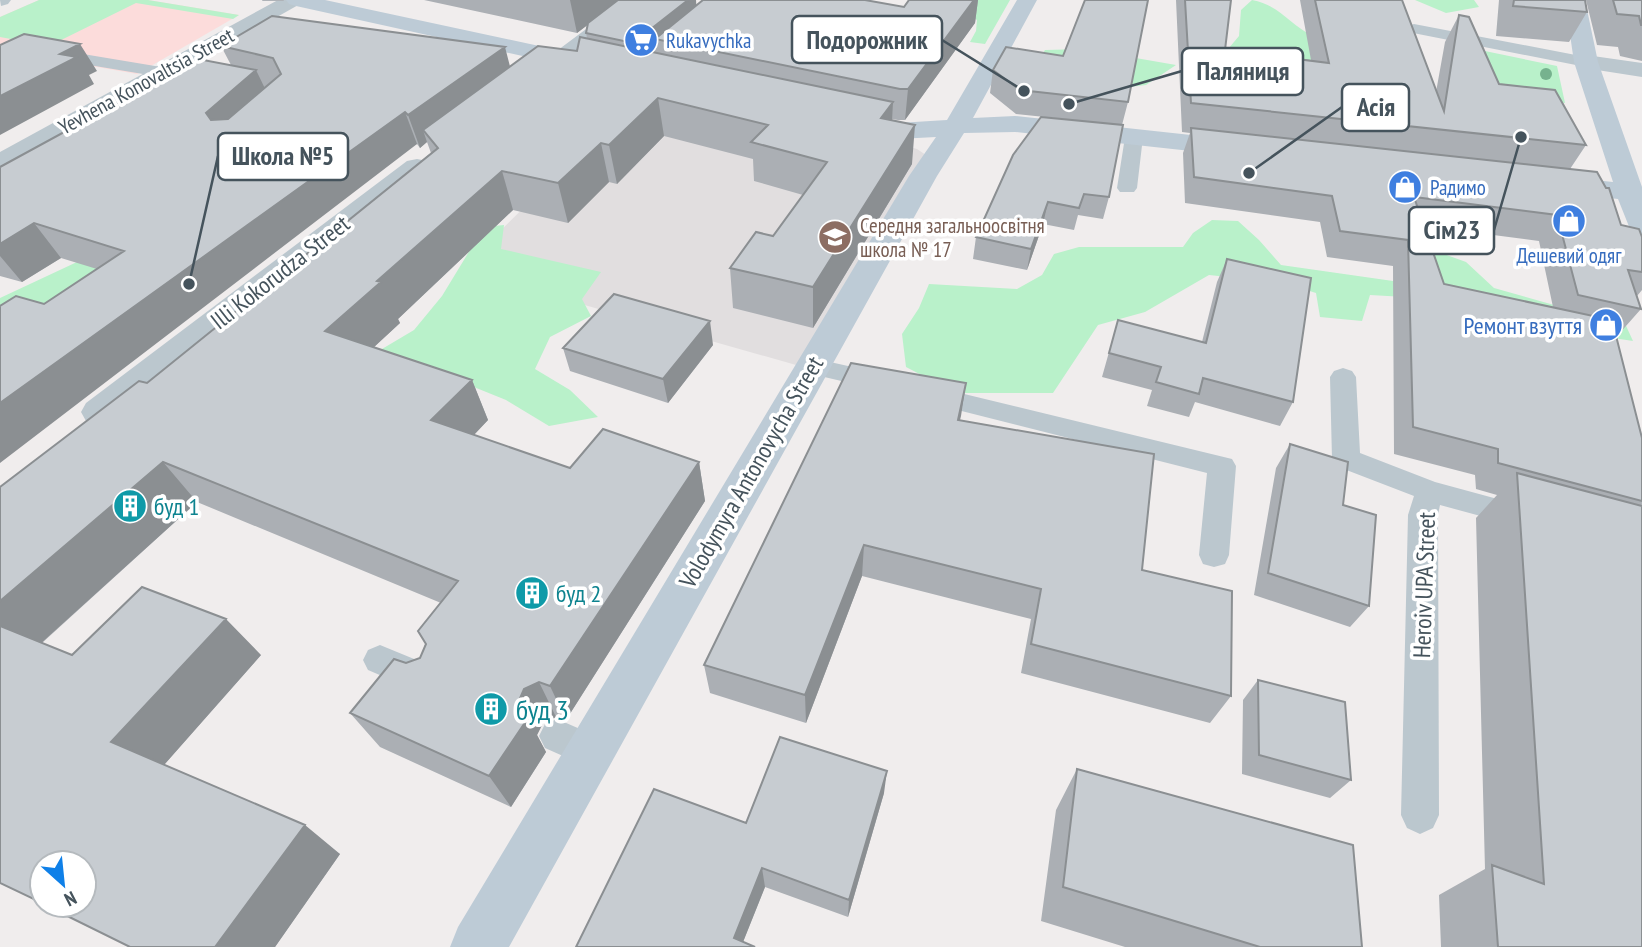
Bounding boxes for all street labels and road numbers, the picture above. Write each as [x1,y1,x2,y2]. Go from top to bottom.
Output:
street label: Yevhena Konovaltsia Street [54,21,239,140]
street label: Illi Kokorudza Street [204,208,356,336]
street label: Volodymyra Antonovycha Street [671,350,830,594]
street label: Heroiv UPA Street [1406,511,1442,659]

